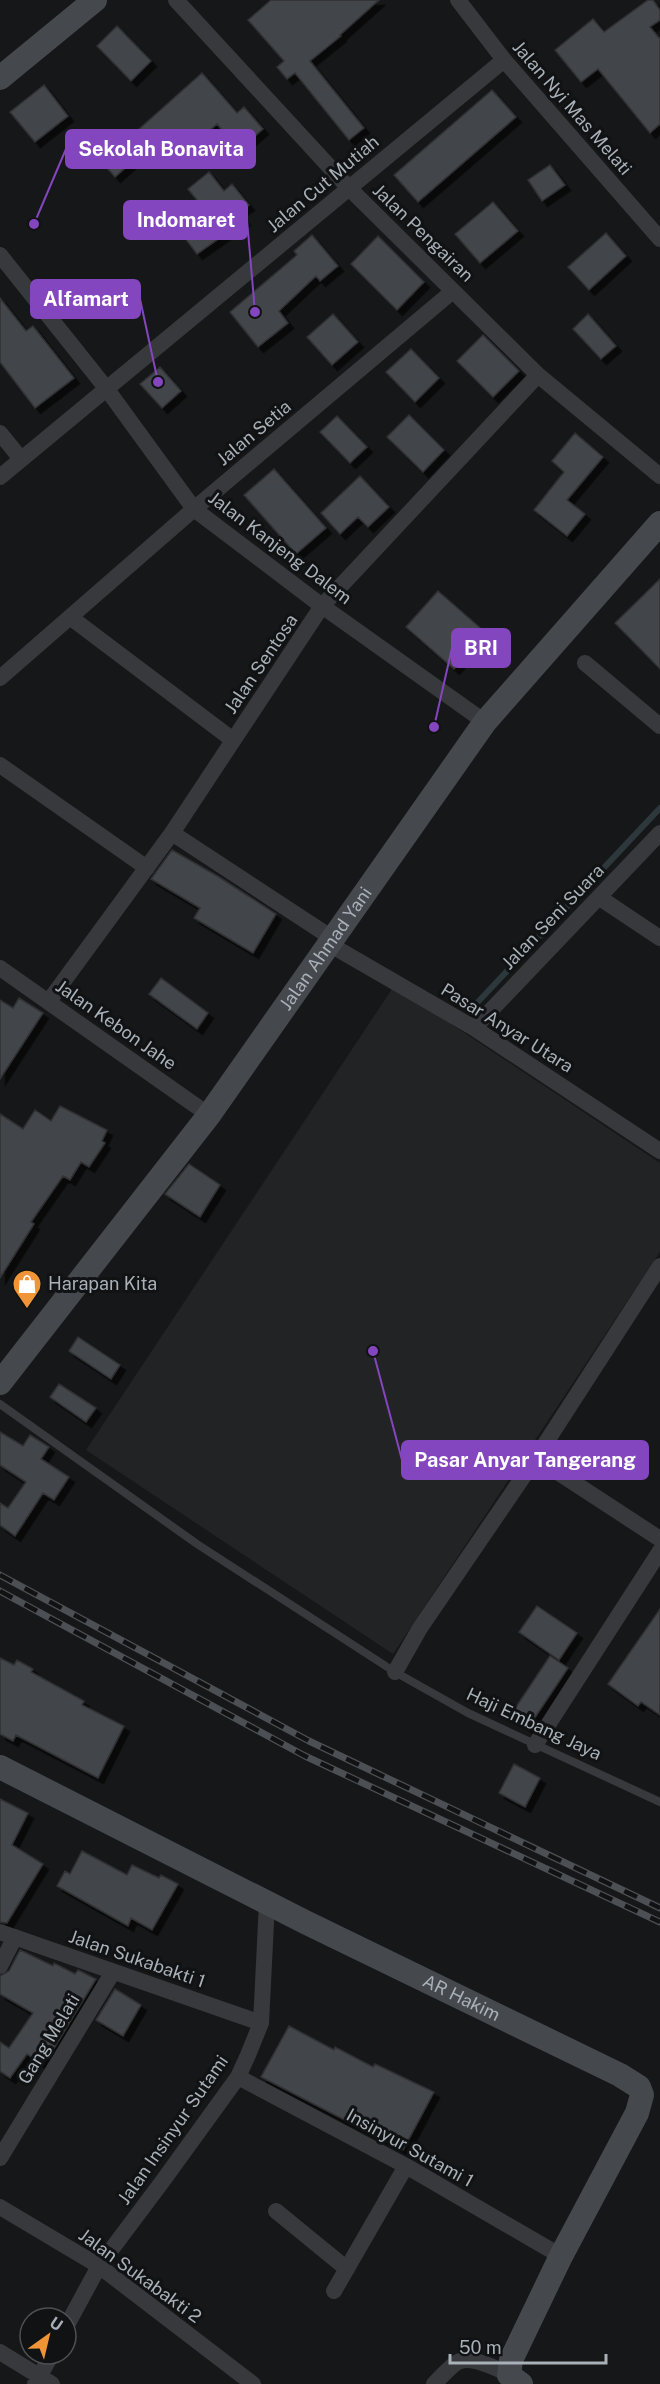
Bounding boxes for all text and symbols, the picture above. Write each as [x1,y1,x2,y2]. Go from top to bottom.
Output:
street label: Jalan Nyi Mas Melati [508,36,636,179]
callout: Sekolah Bonavita [66,130,255,168]
street label: Jalan Cut Mutiah [263,131,383,236]
text: Sekolah Bonavita [78,137,244,161]
street label: Jalan Pengairan [369,179,478,286]
callout: Indomaret [124,201,247,239]
text: Indomaret [137,208,235,232]
callout: Alfamart [31,280,140,318]
text: Alfamart [43,287,129,311]
street label: Jalan Setia [212,396,295,470]
street label: Jalan Kanjeng Dalem [205,487,356,608]
street label: Jalan Sentosa [220,610,302,717]
callout: BRI [452,629,510,667]
text: BRI [464,636,498,660]
street label: Jalan Seni Suara [497,860,608,973]
street label: Jalan Ahmad Yani [275,883,376,1014]
street label: Jalan Kebon Jahe [52,975,181,1074]
street label: Pasar Anyar Utara [437,978,577,1077]
shop icon: Harapan Kita [11,1268,43,1310]
place label: Harapan Kita [48,1273,157,1294]
callout: Pasar Anyar Tangerang [402,1441,648,1479]
text: Pasar Anyar Tangerang [414,1448,636,1472]
street label: Haji Embang Jaya [463,1683,605,1764]
street label: Jalan Sukabakti 1 [66,1925,208,1992]
street label: AR Hakim [420,1970,504,2025]
street label: Gang Melati [13,1990,84,2088]
street label: Jalan Insinyur Sutami [113,2051,232,2208]
street label: Insinyur Sutami 1 [343,2104,477,2191]
street label: Jalan Sukabakti 2 [75,2224,206,2327]
north arrow [18,2306,78,2366]
text: U [46,2313,66,2335]
scale bar [450,2327,606,2365]
text: 50 m [459,2337,502,2358]

